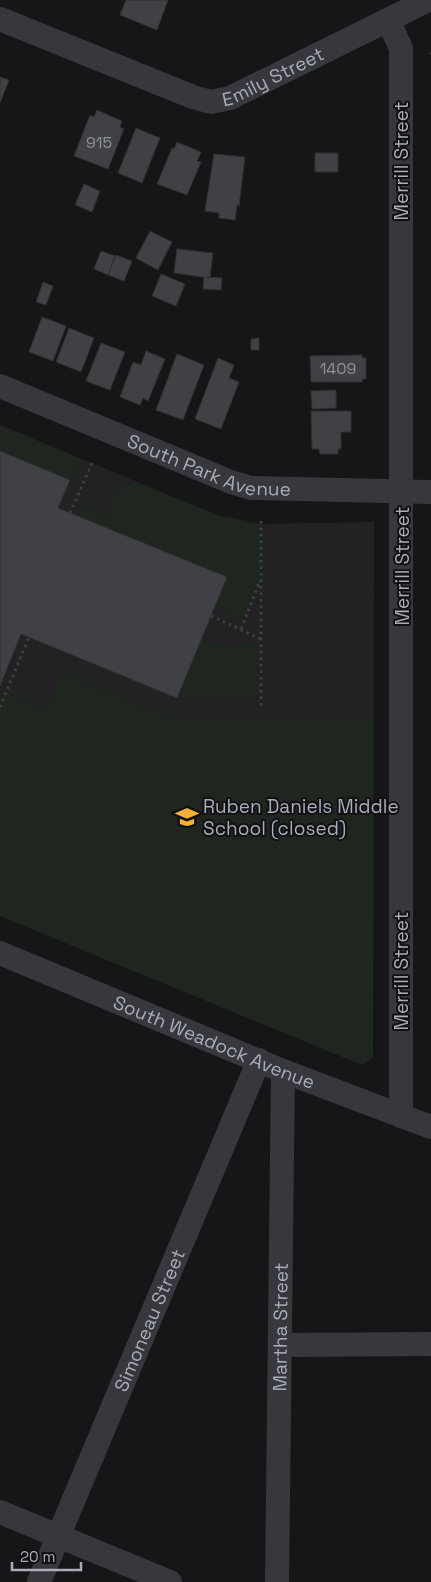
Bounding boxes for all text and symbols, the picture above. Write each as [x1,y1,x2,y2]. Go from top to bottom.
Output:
street label: Emily Street [220,41,328,112]
street label: Merrill Street [389,102,414,220]
house number: 915 [86,132,112,153]
house number: 1409 [320,358,356,379]
street label: South Park Avenue [124,428,291,502]
street label: Merrill Street [390,507,415,625]
place label: Ruben Daniels Middle School (closed) [203,794,399,841]
school or university icon: Ruben Daniels Middle School (closed) [174,804,200,830]
street label: Merrill Street [389,912,414,1030]
street label: South Weadock Avenue [110,989,319,1094]
street label: Simoneau Street [108,1245,190,1395]
street label: Martha Street [267,1262,293,1392]
scale bar [12,1540,81,1572]
text: 20 m [20,1547,55,1566]

